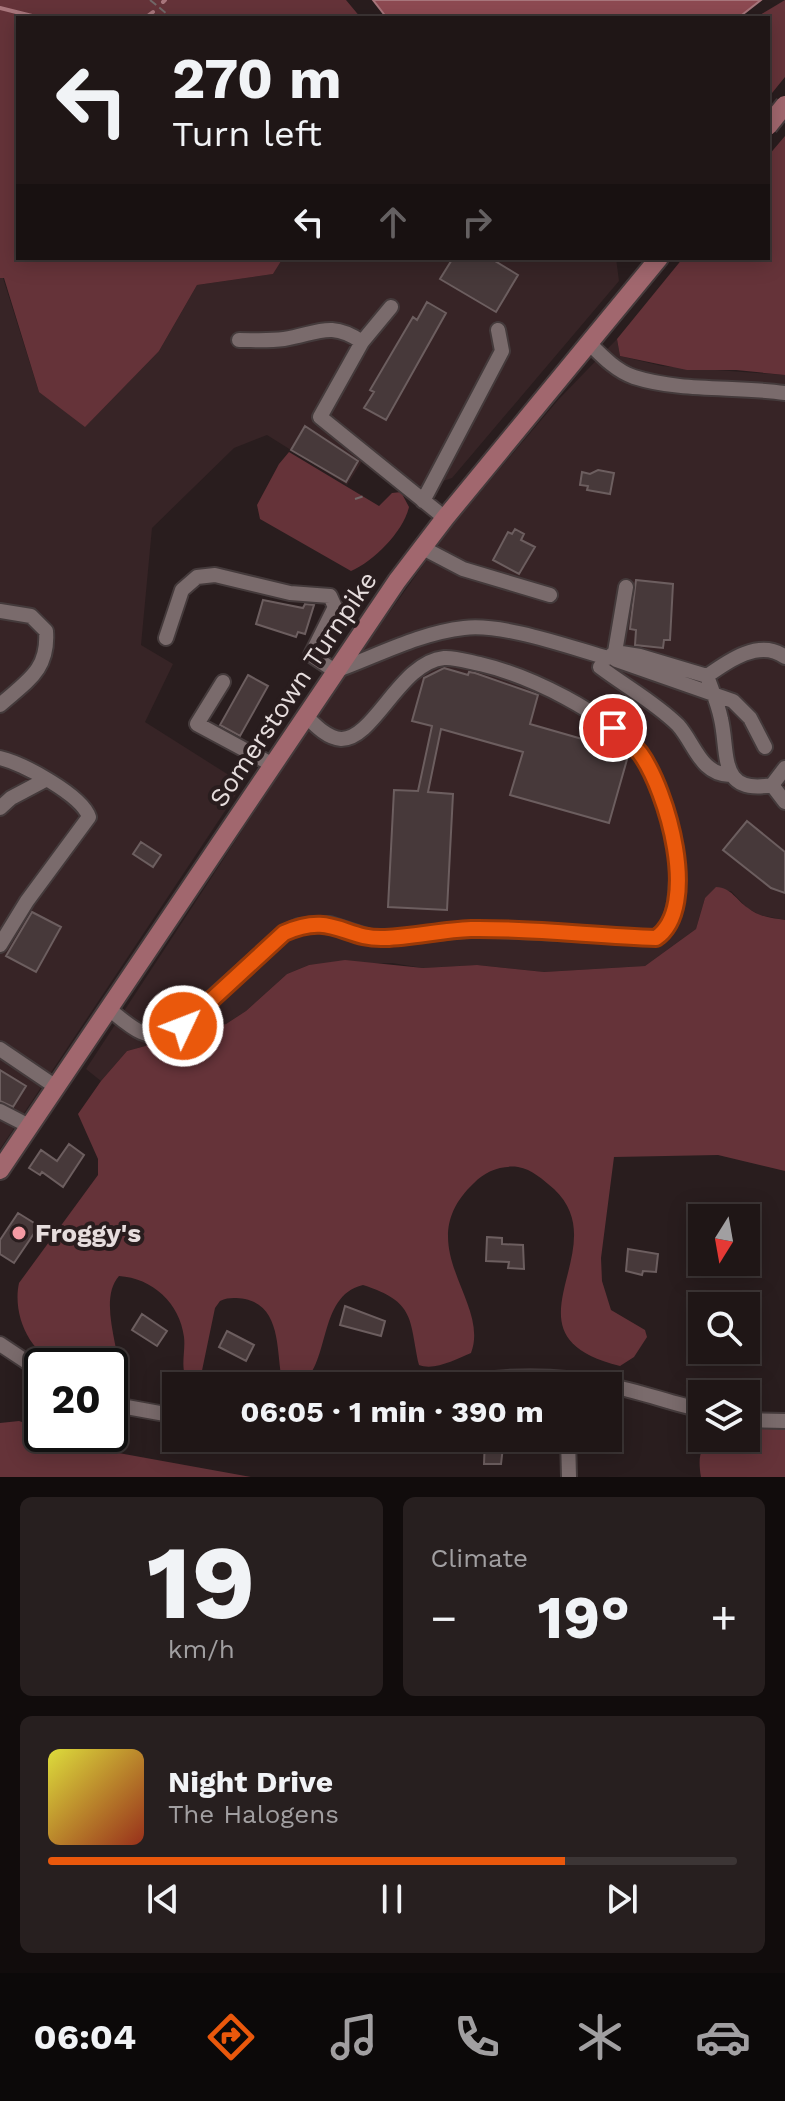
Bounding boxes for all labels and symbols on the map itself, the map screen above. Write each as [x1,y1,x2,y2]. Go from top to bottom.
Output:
street label: Somerstown Turnpike [203,566,383,812]
pin [579,694,647,762]
position arrow [141,984,225,1068]
north arrow [688,1204,760,1276]
place label: Froggy's [35,1218,141,1248]
marker: Froggy's [10,1224,28,1242]
speed limit sign: 20 [24,1348,128,1452]

